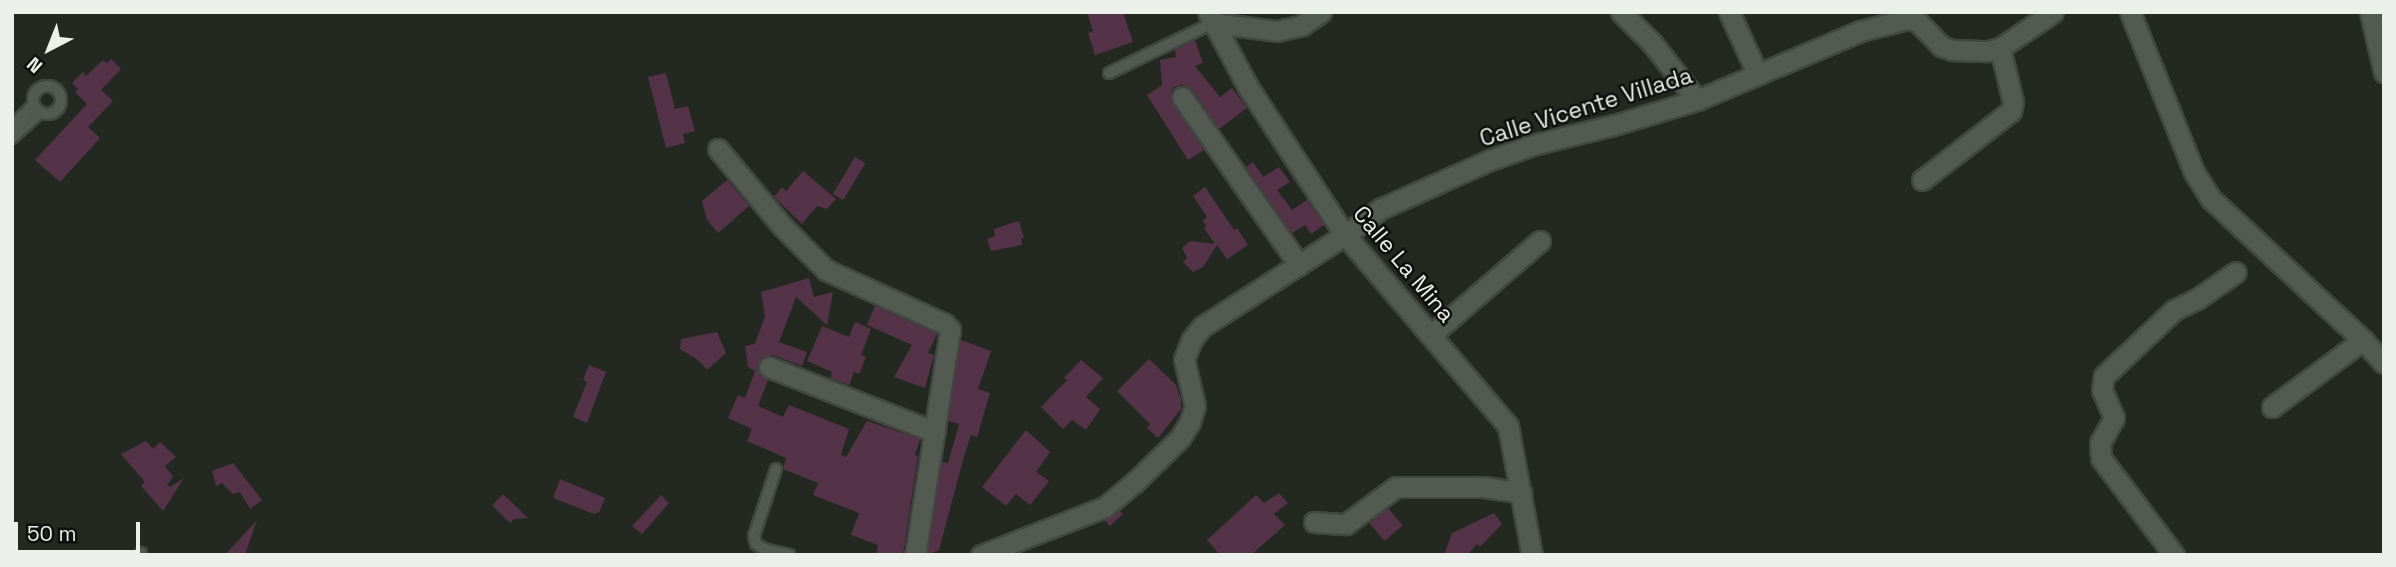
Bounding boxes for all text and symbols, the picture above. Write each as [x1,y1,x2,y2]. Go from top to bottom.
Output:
north arrow [14,14,84,84]
text: N [22,51,48,79]
street label: Calle Vicente Villada [1476,61,1696,153]
street label: Calle La Mina [1347,200,1461,328]
scale bar [18,508,144,552]
text: 50 m [27,520,77,547]

